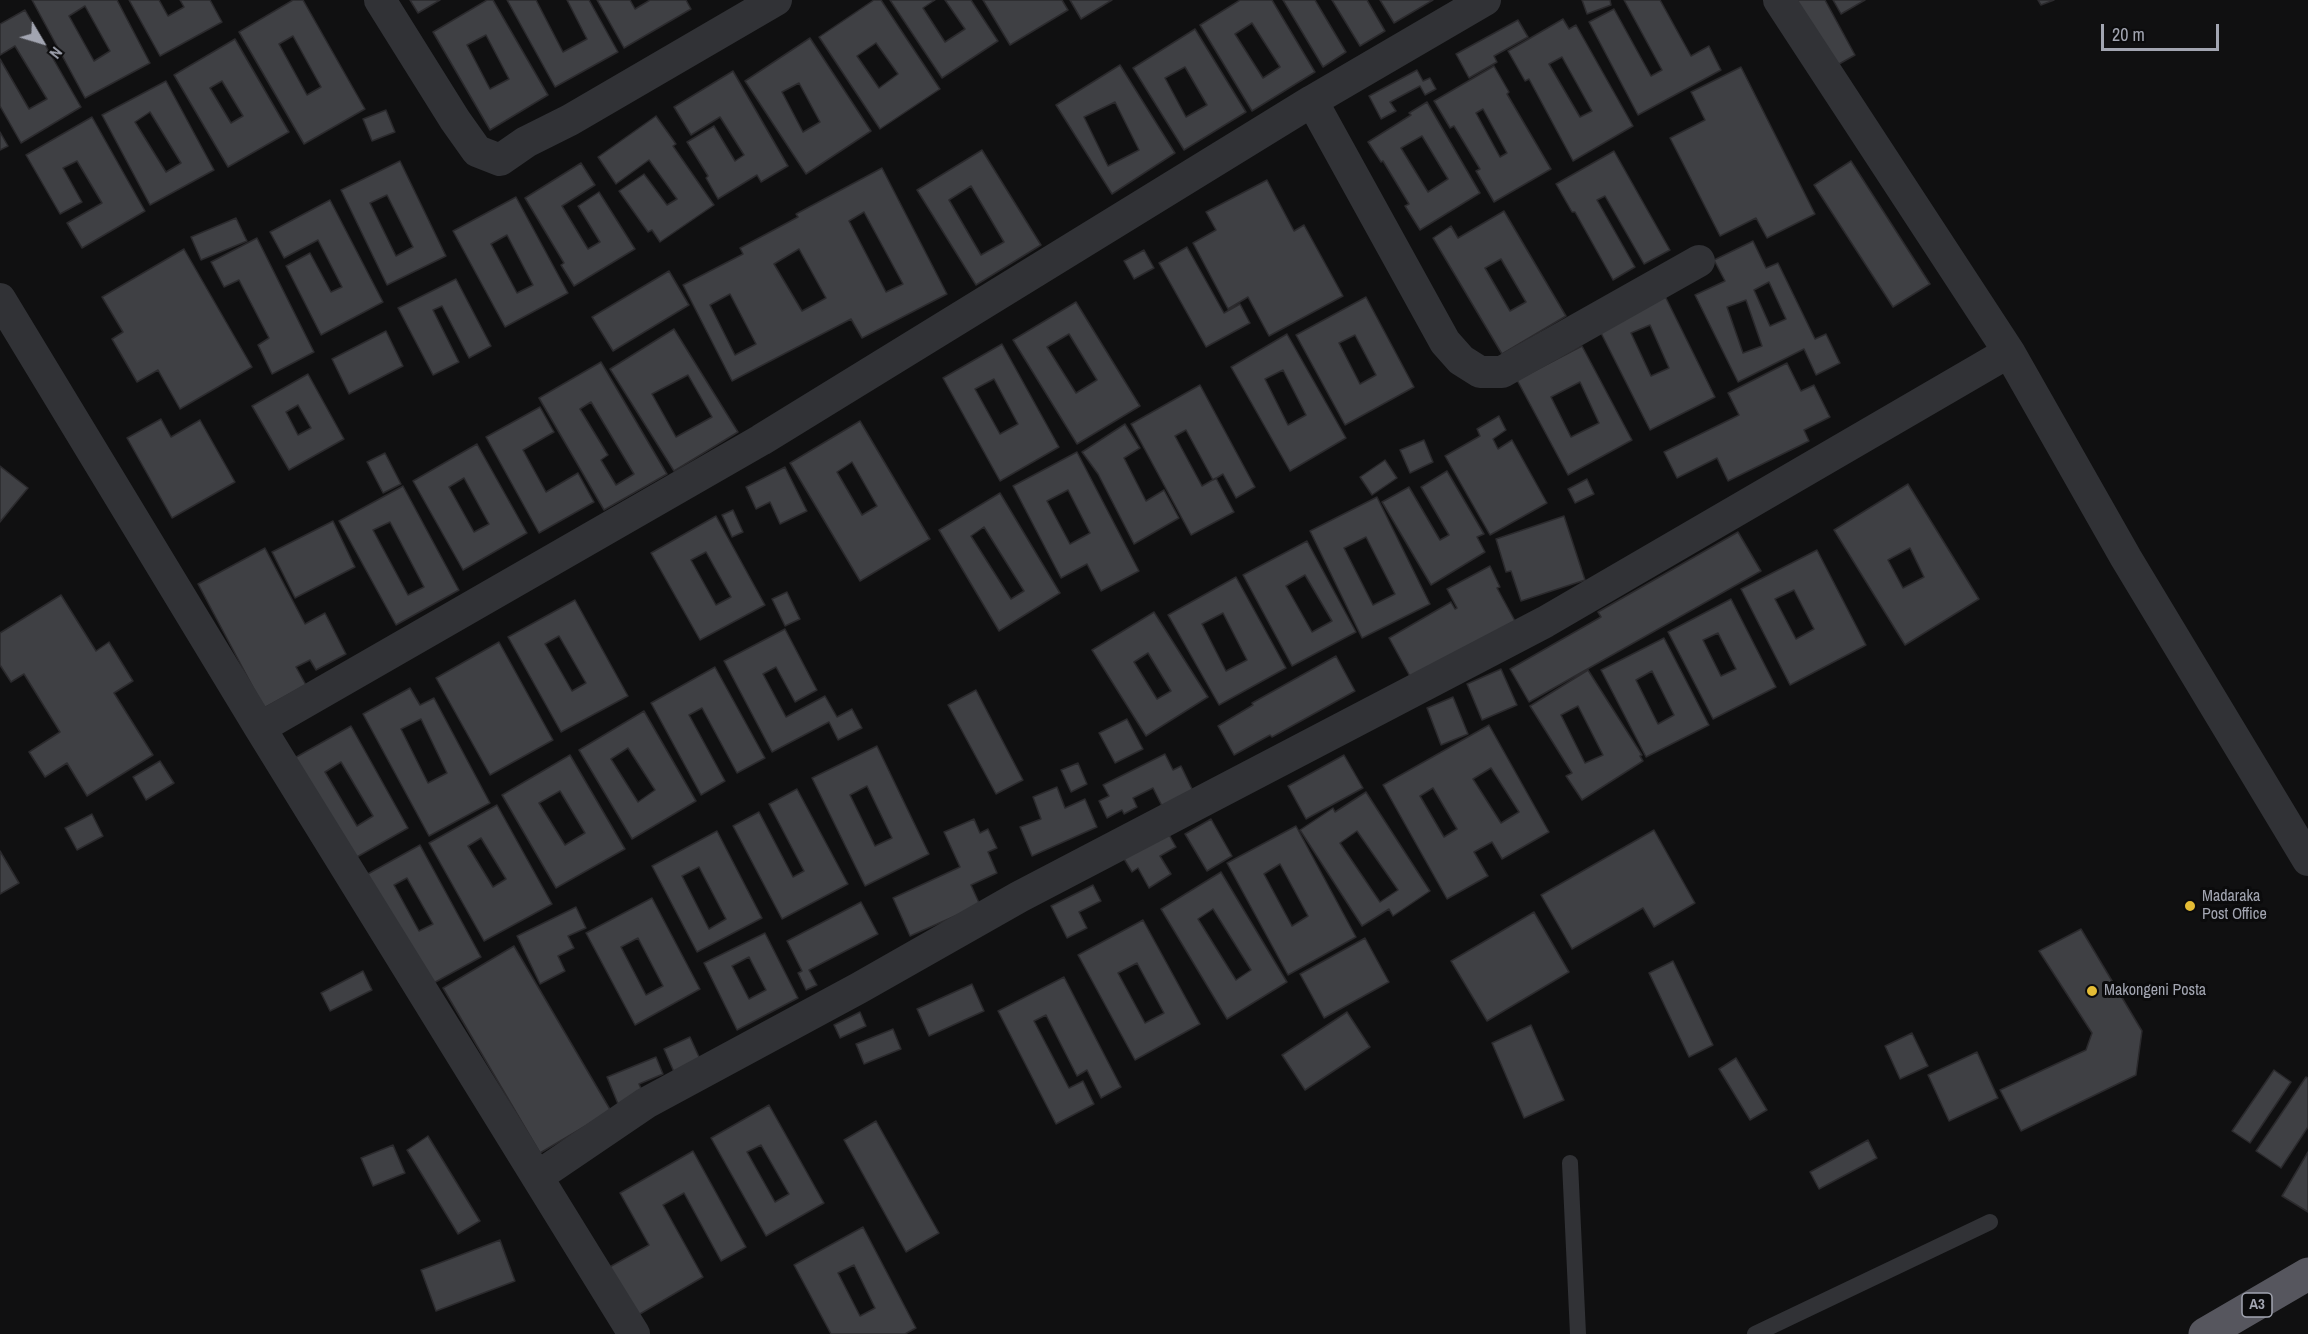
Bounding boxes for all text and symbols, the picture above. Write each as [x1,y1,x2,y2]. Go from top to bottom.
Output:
north arrow [12,12,72,72]
scale bar [2104,12,2222,50]
text: 20 m [2112,22,2145,47]
text: N [45,43,68,64]
place label: Madaraka Post Office [2202,887,2267,925]
marker: Madaraka Post Office [2183,899,2197,913]
place label: Makongeni Posta [2104,981,2206,1001]
marker: Makongeni Posta [2085,984,2099,998]
road number: A3 [2242,1293,2272,1317]

